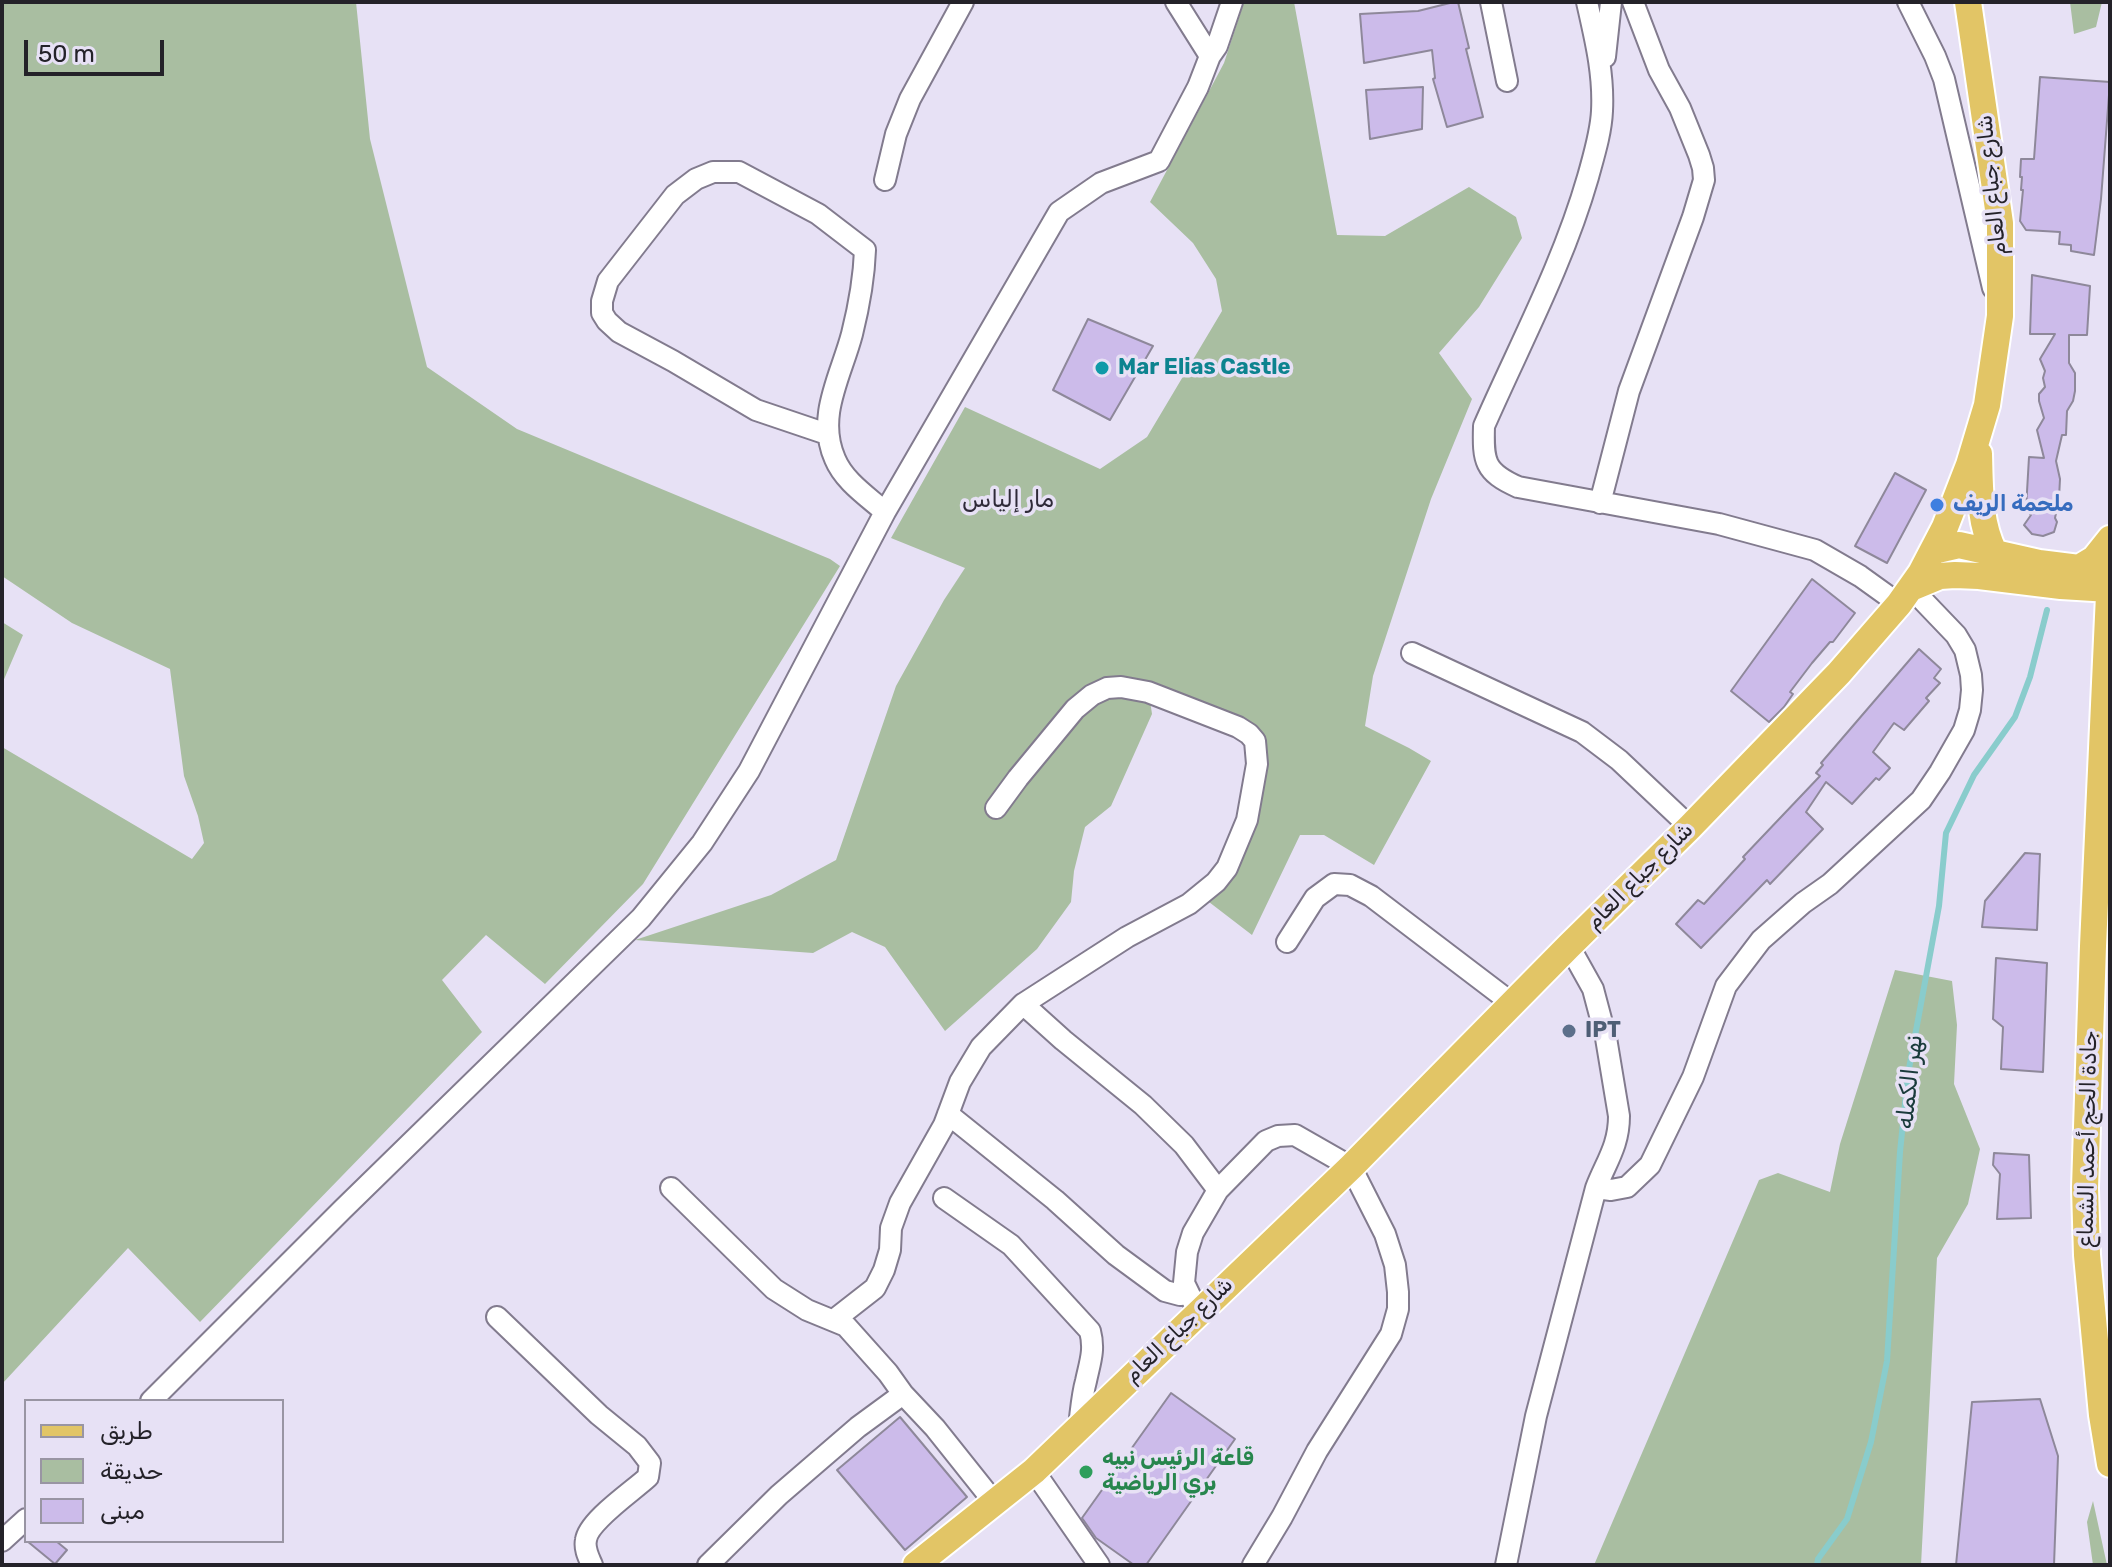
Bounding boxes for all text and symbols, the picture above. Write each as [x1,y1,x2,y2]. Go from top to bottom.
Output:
scale bar [28,24,168,74]
text: 50 m [38,40,95,68]
street label: شارع جباع العام [1972,114,2012,256]
place label: Mar Elias Castle [1118,355,1291,381]
marker: Mar Elias Castle [1093,359,1111,377]
district label: مار إلياس [962,486,1054,514]
place label: ملحمة الريف [1953,492,2074,518]
marker: ملحمة الريف [1928,496,1946,514]
street label: شارع جباع العام [1581,817,1699,935]
place label: IPT [1585,1018,1621,1044]
marker: IPT [1560,1022,1578,1040]
street label: جادة الحج أحمد الشماع [2073,1030,2103,1248]
water label: نهر الكمله [1891,1033,1929,1131]
street label: شارع جباع العام [1119,1272,1239,1388]
legend [24,1399,284,1543]
text: طريق [100,1417,153,1445]
place label: قاعة الرئيس نبيه بري الرياضية [1102,1446,1254,1498]
text: حديقة [100,1457,163,1485]
marker: قاعة الرئيس نبيه بري الرياضية [1077,1463,1095,1481]
text: مبنى [100,1497,145,1525]

